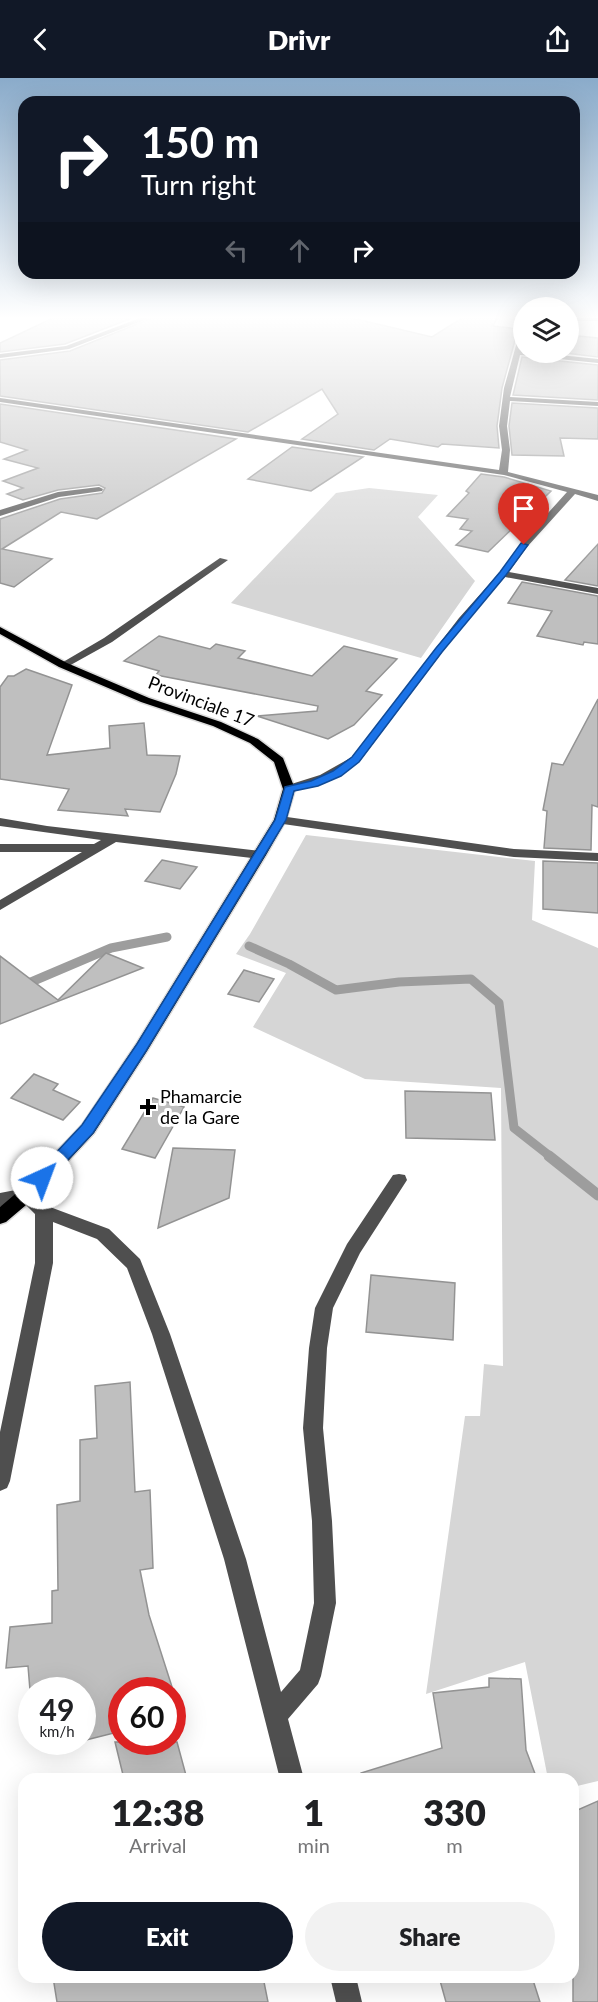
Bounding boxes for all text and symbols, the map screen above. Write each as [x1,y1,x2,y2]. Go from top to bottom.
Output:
icon: back [24,23,57,56]
text: Drivr [268,23,330,56]
icon: share [541,23,574,56]
text: 150 m [141,117,259,167]
icon: right [42,120,120,198]
text: Turn right [141,168,256,201]
icon: left [220,234,253,267]
icon: ahead [283,234,316,267]
icon: right [346,234,379,267]
map controls [513,297,579,363]
button: layers [513,297,579,363]
pin [498,483,549,545]
icon: arrive [507,492,540,525]
street label: Provinciale 17 [145,671,257,731]
place label: Phamarcie de la Gare [160,1085,242,1128]
marker: Phamarcie de la Gare [141,1100,155,1114]
position arrow [10,1146,74,1210]
speed limit sign: 60 [108,1677,186,1755]
text: 49 [40,1691,74,1727]
text: km/h [39,1722,75,1740]
text: 12:38 [111,1790,204,1834]
text: 1 [303,1790,324,1834]
text: 330 [423,1790,486,1834]
text: Arrival [129,1833,187,1857]
text: min [298,1833,330,1857]
text: m [446,1833,463,1857]
button: Exit [42,1902,293,1971]
button: Share [305,1902,555,1971]

